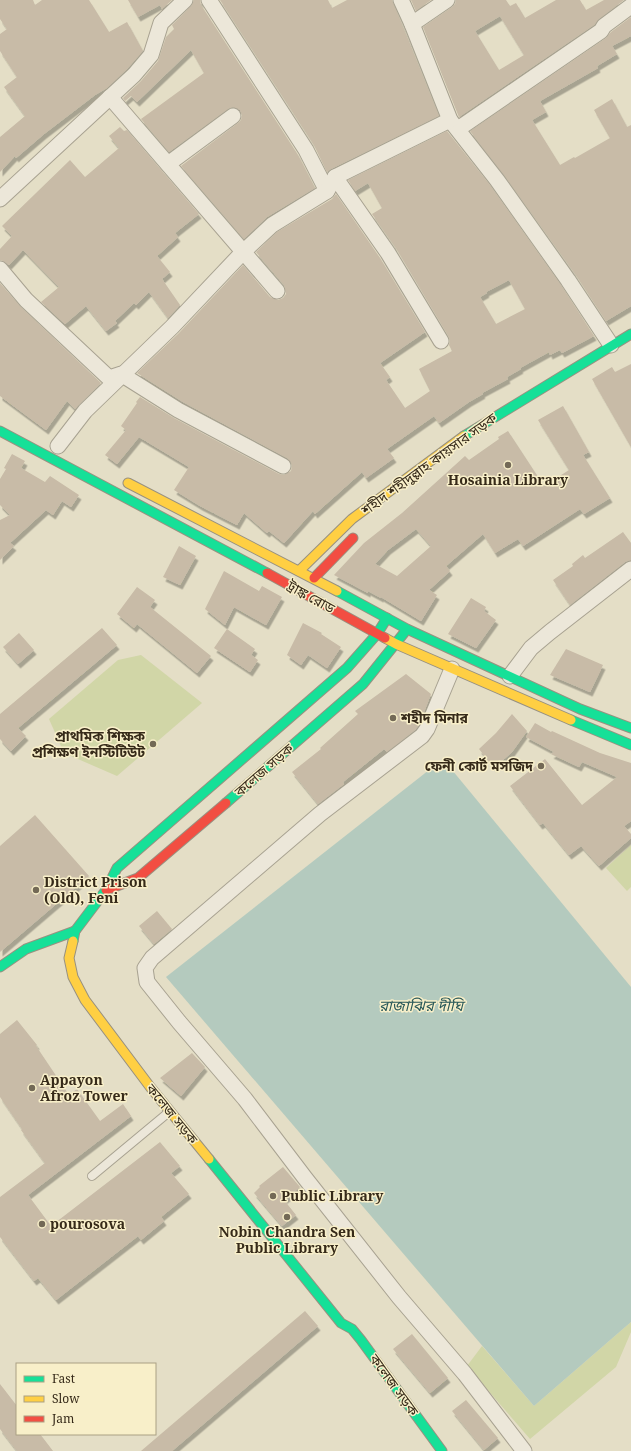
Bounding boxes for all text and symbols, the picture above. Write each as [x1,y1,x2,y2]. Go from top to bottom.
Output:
street label: শহীদ শহীদুল্লাহ কায়সার সড়ক [356,408,501,520]
marker: Hosainia Library [503,460,513,470]
place label: Hosainia Library [448,470,569,489]
street label: ট্রাঙ্ক রোড [283,575,339,618]
place label: শহীদ মিনার [400,708,469,727]
marker: শহীদ মিনার [388,713,398,723]
place label: প্রাথমিক শিক্ষক প্রশিক্ষণ ইনস্টিটিউট [32,726,146,761]
street label: কলেজ সড়ক [229,738,298,801]
marker: প্রাথমিক শিক্ষক প্রশিক্ষণ ইনস্টিটিউট [148,739,158,749]
place label: ফেনী কোর্ট মসজিদ [425,756,534,775]
marker: ফেনী কোর্ট মসজিদ [536,761,546,771]
place label: District Prison (Old), Feni [44,872,147,907]
marker: District Prison (Old), Feni [31,885,41,895]
water label: রাজাঝির দীঘি [379,995,466,1015]
place label: Appayon Afroz Tower [40,1070,128,1105]
street label: কলেজ সড়ক [142,1079,203,1148]
marker: Appayon Afroz Tower [27,1083,37,1093]
place label: Public Library [281,1186,384,1205]
marker: Public Library [268,1191,278,1201]
marker: Nobin Chandra Sen Public Library [282,1212,292,1222]
place label: pourosova [50,1214,125,1233]
marker: pourosova [37,1219,47,1229]
place label: Nobin Chandra Sen Public Library [219,1222,355,1257]
street label: কলেজ সড়ক [365,1349,424,1420]
legend [16,1363,156,1435]
text: Fast [52,1370,75,1387]
text: Slow [52,1390,80,1407]
text: Jam [51,1410,74,1427]

